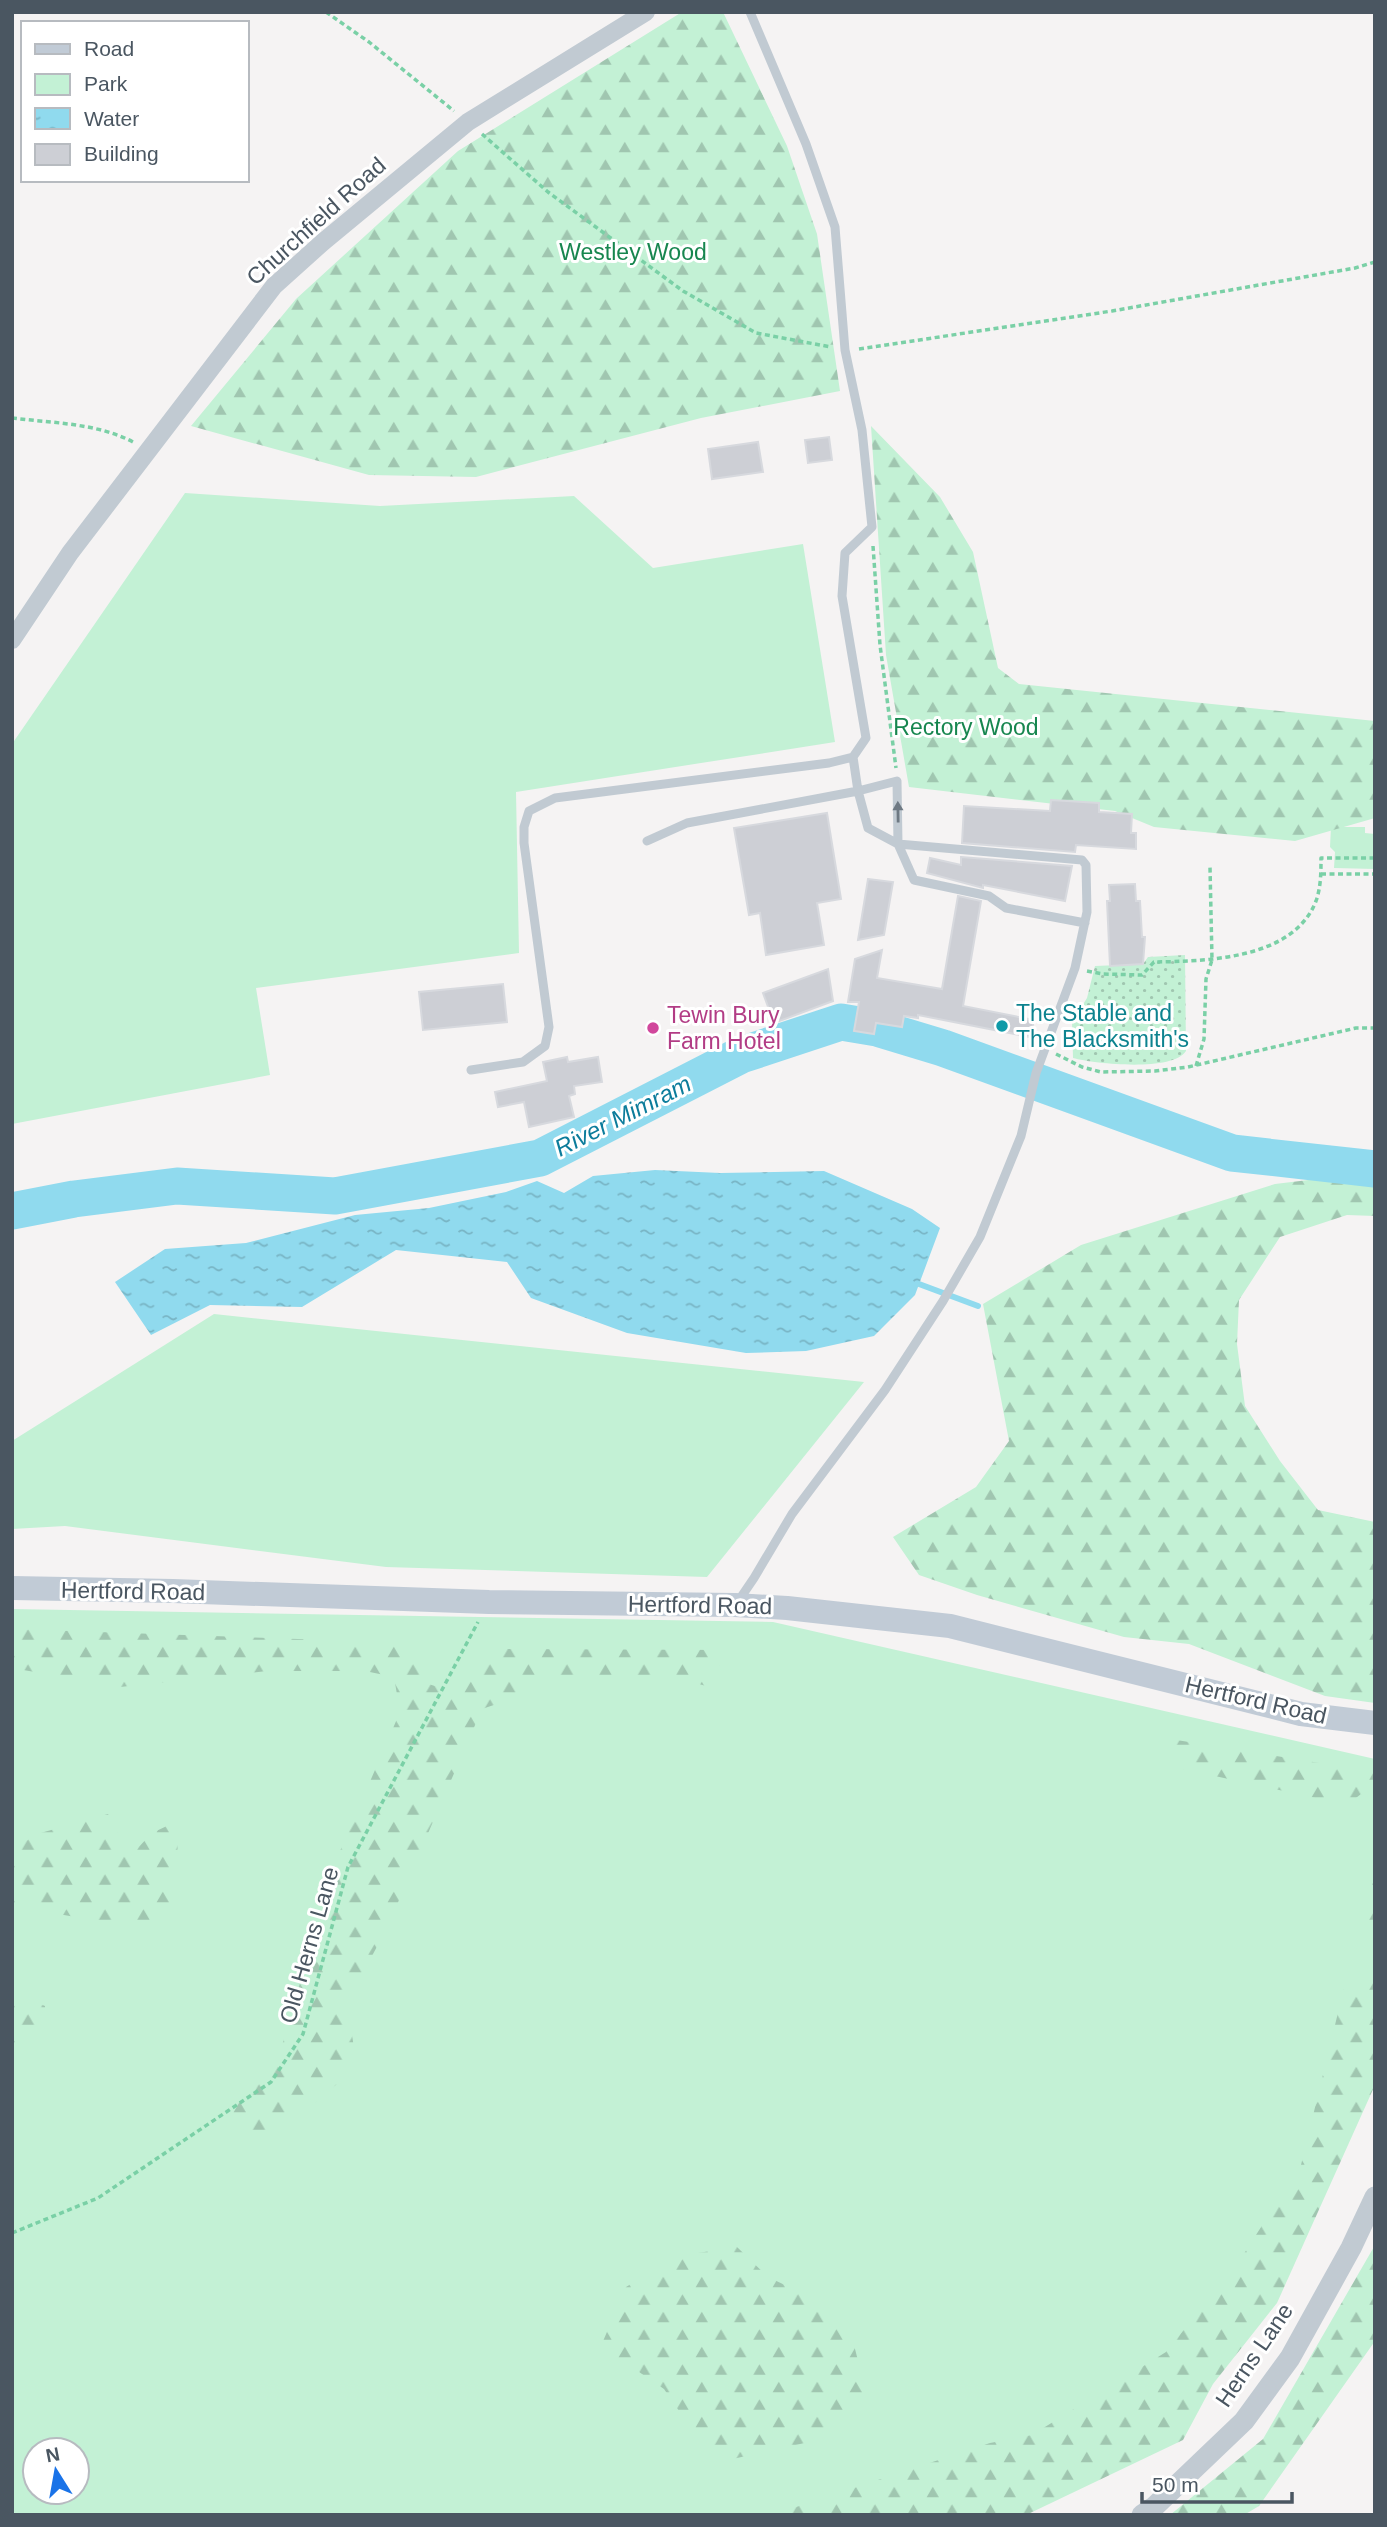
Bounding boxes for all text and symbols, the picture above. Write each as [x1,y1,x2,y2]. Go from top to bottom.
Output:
legend [21,21,248,182]
text: Road [84,37,134,60]
text: Park [84,72,128,95]
text: Water [84,107,139,130]
text: Building [84,142,159,165]
street label: Churchfield Road [241,152,391,290]
park label: Westley Wood [559,239,707,265]
park label: Rectory Wood [893,714,1039,740]
one-way arrow [892,801,904,823]
place label: The Stable and The Blacksmith's [1016,1000,1189,1052]
place label: Tewin Bury Farm Hotel [667,1002,781,1054]
marker: The Stable and The Blacksmith's [994,1018,1010,1034]
marker: Tewin Bury Farm Hotel [645,1020,661,1036]
water label: River Mimram [550,1070,695,1161]
street label: Hertford Road [61,1577,205,1605]
street label: Hertford Road [628,1591,772,1619]
street label: Hertford Road [1183,1671,1329,1729]
street label: Old Herns Lane [274,1864,344,2026]
street label: Herns Lane [1210,2298,1298,2412]
north arrow [21,2436,91,2506]
text: N [44,2443,62,2466]
scale bar [1142,2460,1292,2504]
text: 50 m [1152,2473,1199,2496]

